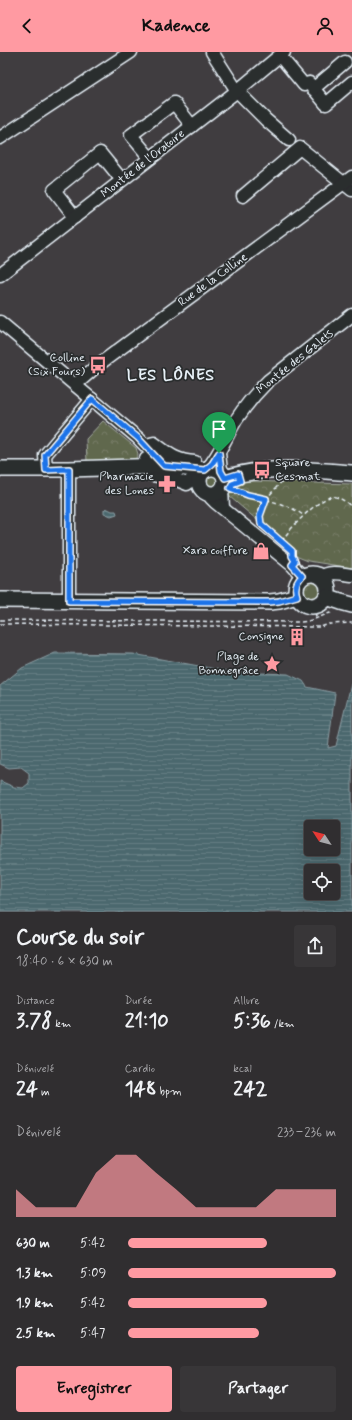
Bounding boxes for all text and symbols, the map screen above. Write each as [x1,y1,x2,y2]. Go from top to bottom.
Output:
text: Kadence [142,14,210,38]
icon: back [16,15,38,37]
icon: person [314,15,336,37]
street label: Montée de l'Oratoire [98,126,188,202]
street label: Rue de la Colline [175,249,251,311]
street label: Montée des Galets [253,326,337,398]
place label: Colline (Six Fours) [28,350,86,380]
bus stop icon: Colline (Six Fours) [88,355,108,375]
district label: LES LÔNES [127,365,215,386]
pin [202,412,236,453]
icon: arrive [208,418,230,440]
place label: Square Cesmat [275,455,320,485]
bus stop icon: Square Cesmat [252,460,272,480]
place label: Pharmacie des Lones [99,469,154,499]
pharmacy icon: Pharmacie des Lones [157,474,177,494]
shop icon: Xara coiffure [251,541,271,561]
place label: Xara coiffure [183,543,248,559]
building icon: Consigne [287,627,307,647]
place label: Consigne [238,629,284,645]
place label: Plage de Bonnegrâce [198,649,259,679]
place icon: Plage de Bonnegrâce [262,654,282,674]
north arrow [304,820,340,856]
map controls [304,820,340,900]
button: locate [304,864,340,900]
text: Course du soir [16,924,144,952]
button: share [294,925,336,967]
text: 18:40 · 6 × 630 m [16,953,113,970]
text: Distance [16,994,55,1008]
text: Durée [125,994,152,1008]
text: Allure [233,994,260,1008]
text: 3.78 [16,1008,52,1035]
text: 21:10 [125,1008,169,1035]
text: 5:36 [233,1008,271,1035]
text: km [52,1017,71,1031]
text: /km [271,1017,295,1031]
text: Dénivelé [16,1062,54,1076]
text: Cardio [125,1062,155,1076]
text: kcal [233,1062,252,1076]
text: 24 [16,1076,38,1103]
text: 148 [125,1076,157,1103]
text: 242 [233,1076,267,1103]
text: m [38,1085,50,1099]
text: bpm [157,1085,182,1099]
text: Dénivelé [16,1124,61,1141]
text: 233–236 m [277,1124,336,1141]
text: 630 m [16,1235,50,1252]
text: 5:42 [80,1235,106,1252]
text: 1.3 km [16,1265,53,1282]
text: 5:09 [80,1265,106,1282]
text: 1.9 km [16,1295,53,1312]
text: 5:42 [80,1295,106,1312]
text: 2.5 km [16,1325,55,1342]
text: 5:47 [80,1325,105,1342]
button: Enregistrer [16,1366,172,1412]
button: Partager [180,1366,336,1412]

